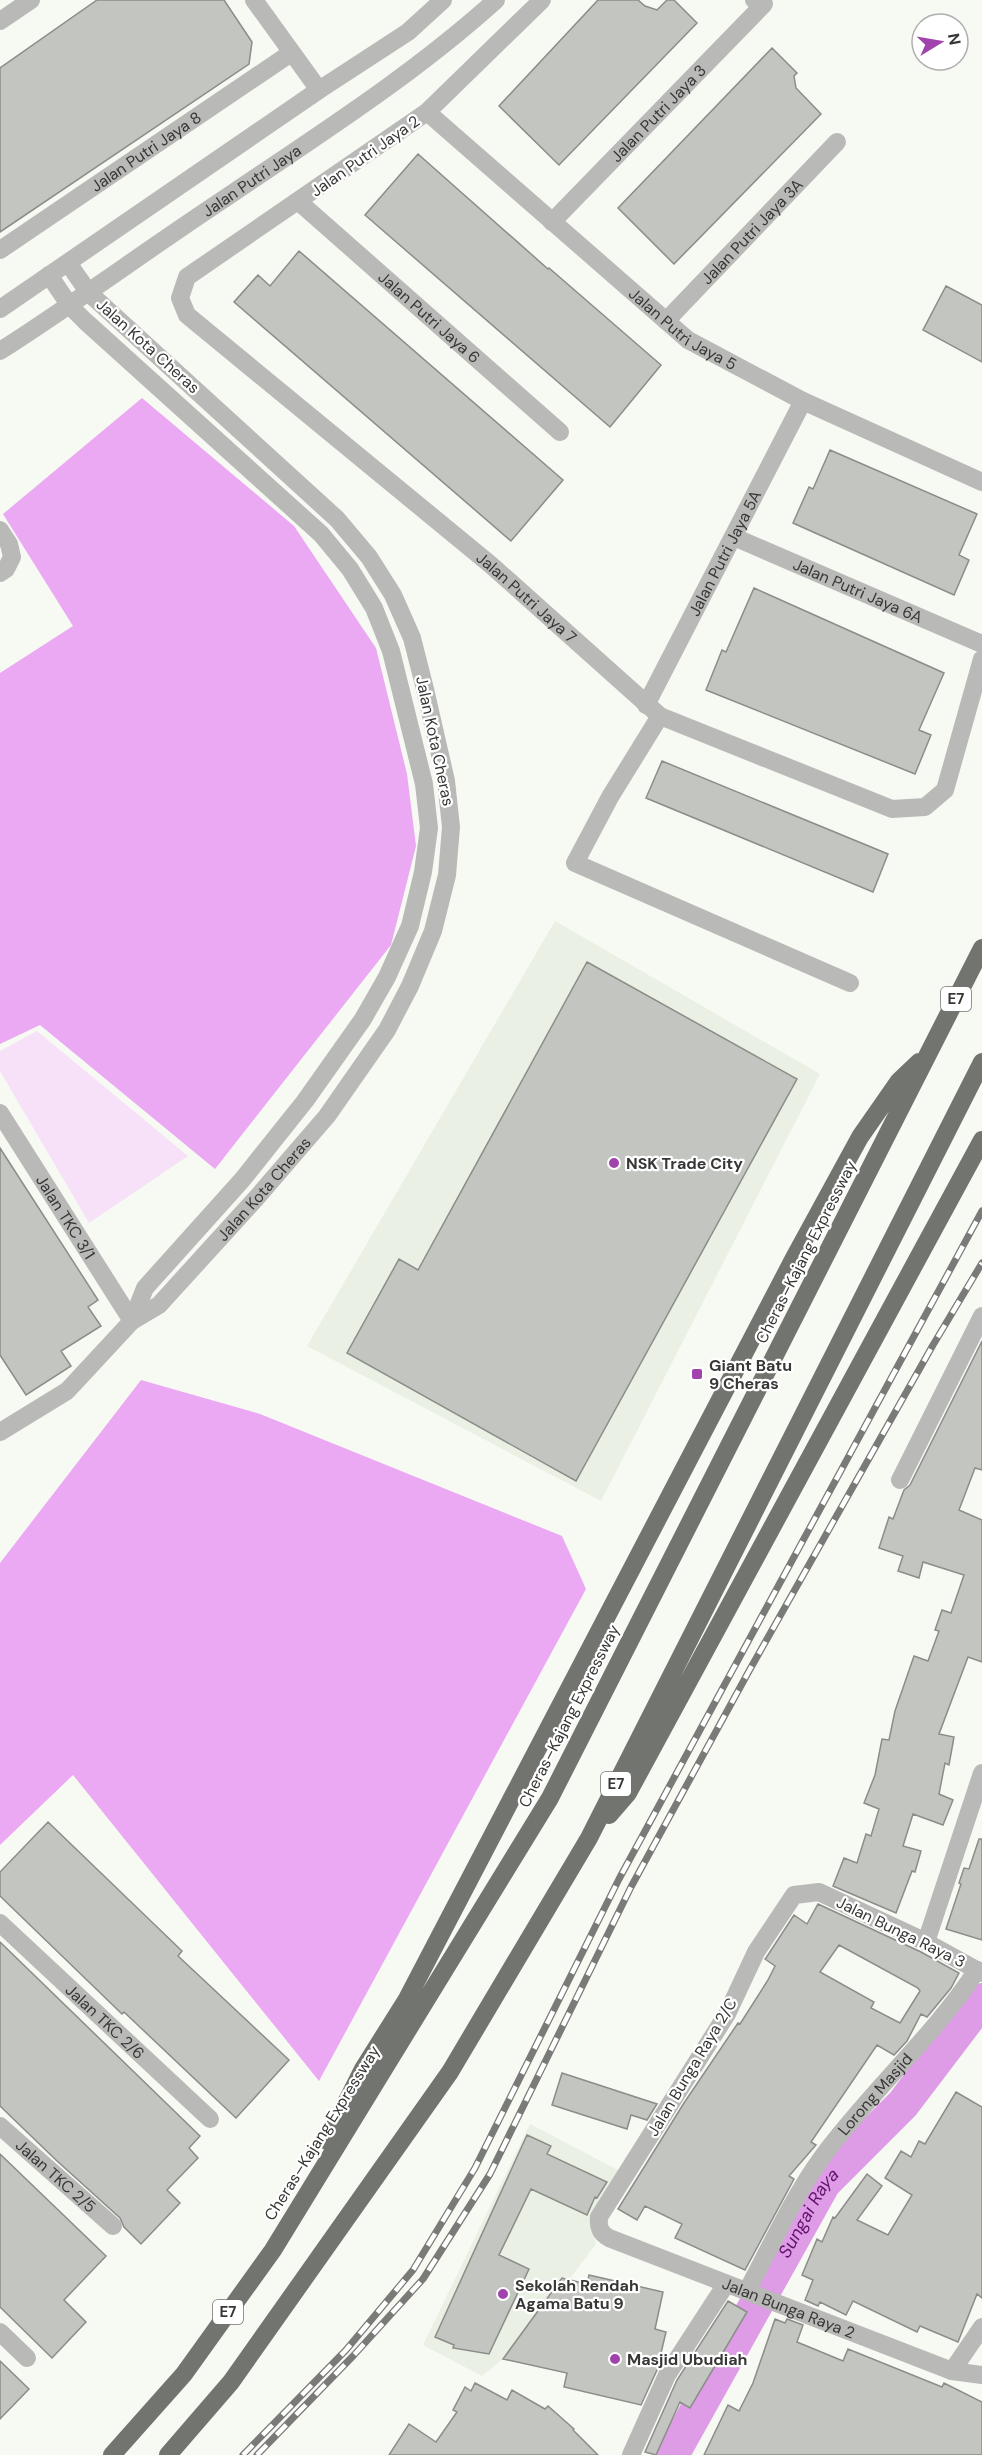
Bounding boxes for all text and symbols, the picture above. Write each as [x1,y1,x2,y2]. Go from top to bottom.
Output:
north arrow [910,12,970,72]
text: N [943,32,966,47]
street label: Jalan Putri Jaya 3 [606,60,710,166]
street label: Jalan Putri Jaya 8 [86,107,205,196]
street label: Jalan Putri Jaya 2 [306,111,424,201]
street label: Jalan Putri Jaya [198,140,305,221]
street label: Jalan Putri Jaya 3A [696,174,807,289]
street label: Jalan Putri Jaya 6 [374,266,485,368]
street label: Jalan Putri Jaya 5 [625,283,741,375]
street label: Jalan Kota Cheras [92,294,204,398]
street label: Jalan Putri Jaya 5A [683,486,766,620]
street label: Jalan Putri Jaya 7 [472,547,581,647]
street label: Jalan Putri Jaya 6A [790,553,926,628]
street label: Jalan Kota Cheras [411,674,459,808]
road number: E7 [941,987,971,1011]
street label: Jalan Kota Cheras [212,1132,315,1245]
place label: NSK Trade City [626,1153,743,1174]
marker: NSK Trade City [607,1156,621,1170]
street label: Cheras–Kajang Expressway [751,1157,861,1347]
street label: Jalan TKC 3/1 [31,1171,100,1263]
place label: Giant Batu 9 Cheras [709,1355,792,1394]
marker: Giant Batu 9 Cheras [690,1367,704,1381]
street label: Cheras–Kajang Expressway [514,1621,624,1811]
road number: E7 [601,1772,631,1796]
street label: Jalan Bunga Raya 3 [833,1892,969,1972]
street label: Jalan TKC 2/6 [61,1979,149,2063]
street label: Jalan Bunga Raya 2/C [642,1994,742,2140]
street label: Cheras–Kajang Expressway [259,2041,385,2224]
street label: Lorong Masjid [833,2048,917,2139]
street label: Jalan TKC 2/5 [11,2134,101,2217]
water label: Sungai Raya [773,2163,844,2262]
street label: Jalan Bunga Raya 2 [719,2272,858,2343]
place label: Sekolah Rendah Agama Batu 9 [515,2275,639,2314]
marker: Sekolah Rendah Agama Batu 9 [496,2287,510,2301]
road number: E7 [213,2300,243,2324]
place label: Masjid Ubudiah [627,2349,748,2370]
marker: Masjid Ubudiah [608,2352,622,2366]

